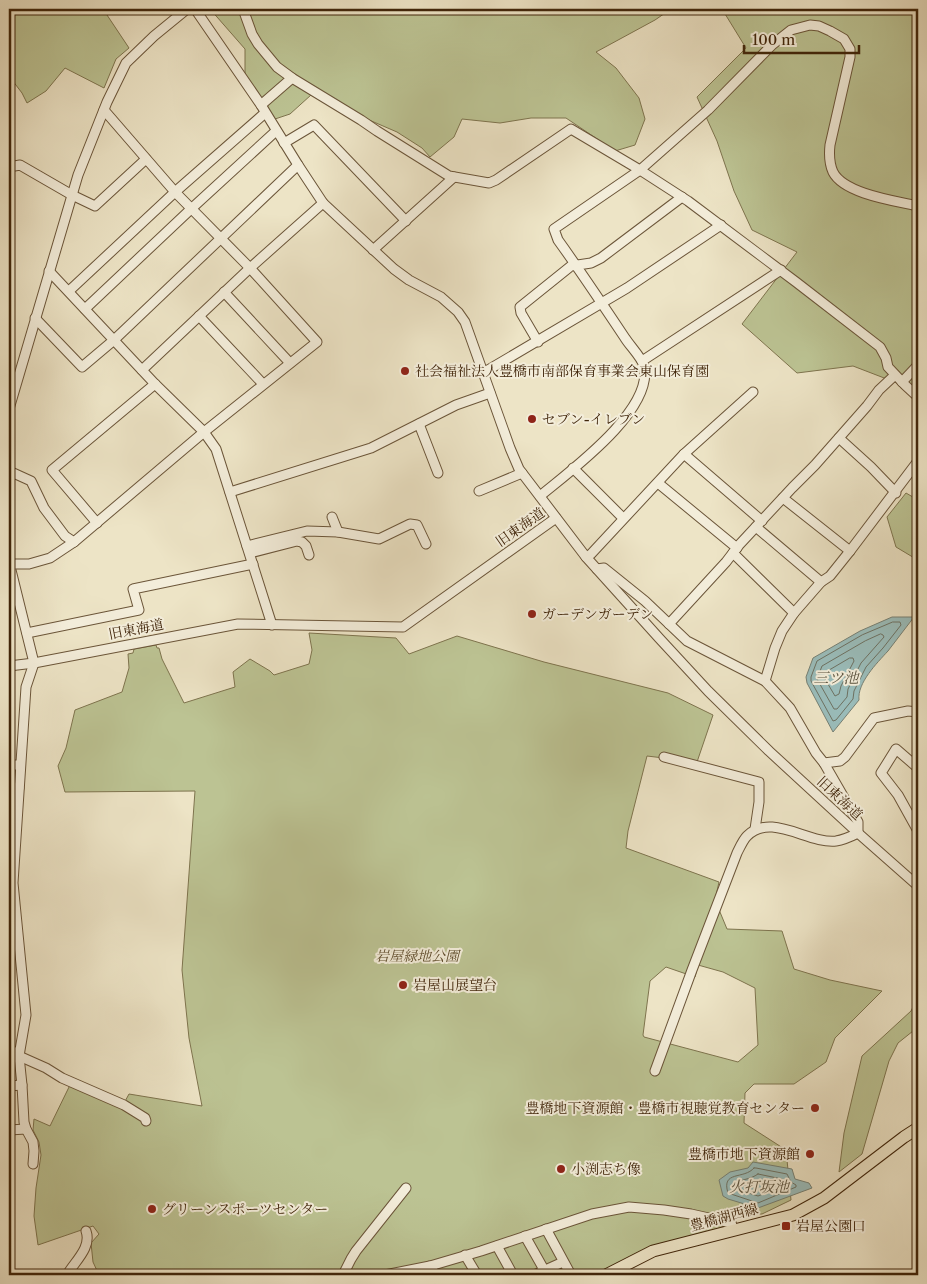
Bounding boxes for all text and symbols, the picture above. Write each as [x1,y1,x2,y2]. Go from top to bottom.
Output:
scale bar [744,22,860,54]
text: 100 m [752,30,795,49]
place label: 社会福祉法人豊橋市南部保育事業会東山保育園 [415,362,709,380]
marker: 社会福祉法人豊橋市南部保育事業会東山保育園 [399,365,411,377]
place label: セブン-イレブン [542,410,645,428]
marker: セブン-イレブン [526,413,538,425]
street label: 旧東海道 [492,504,548,550]
place label: ガーデンガーデン [542,605,653,623]
marker: ガーデンガーデン [526,608,538,620]
street label: 旧東海道 [107,615,165,643]
water label: 三ツ池 [813,668,860,687]
street label: 旧東海道 [813,772,867,824]
park label: 岩屋緑地公園 [375,947,461,965]
place label: 岩屋山展望台 [413,976,497,994]
marker: 岩屋山展望台 [397,979,409,991]
place label: 豊橋地下資源館・豊橋市視聴覚教育センター [526,1099,805,1117]
marker: 豊橋地下資源館・豊橋市視聴覚教育センター [809,1102,821,1114]
place label: 豊橋市地下資源館 [688,1145,800,1163]
marker: 豊橋市地下資源館 [804,1148,816,1160]
place label: 小渕志ち像 [571,1160,641,1178]
marker: 小渕志ち像 [555,1163,567,1175]
water label: 火打坂池 [729,1177,791,1196]
street label: 豊橋湖西線 [688,1199,760,1235]
place label: グリーンスポーツセンター [162,1200,328,1218]
marker: グリーンスポーツセンター [146,1203,158,1215]
place label: 岩屋公園口 [796,1217,866,1235]
marker: 岩屋公園口 [780,1220,792,1232]

